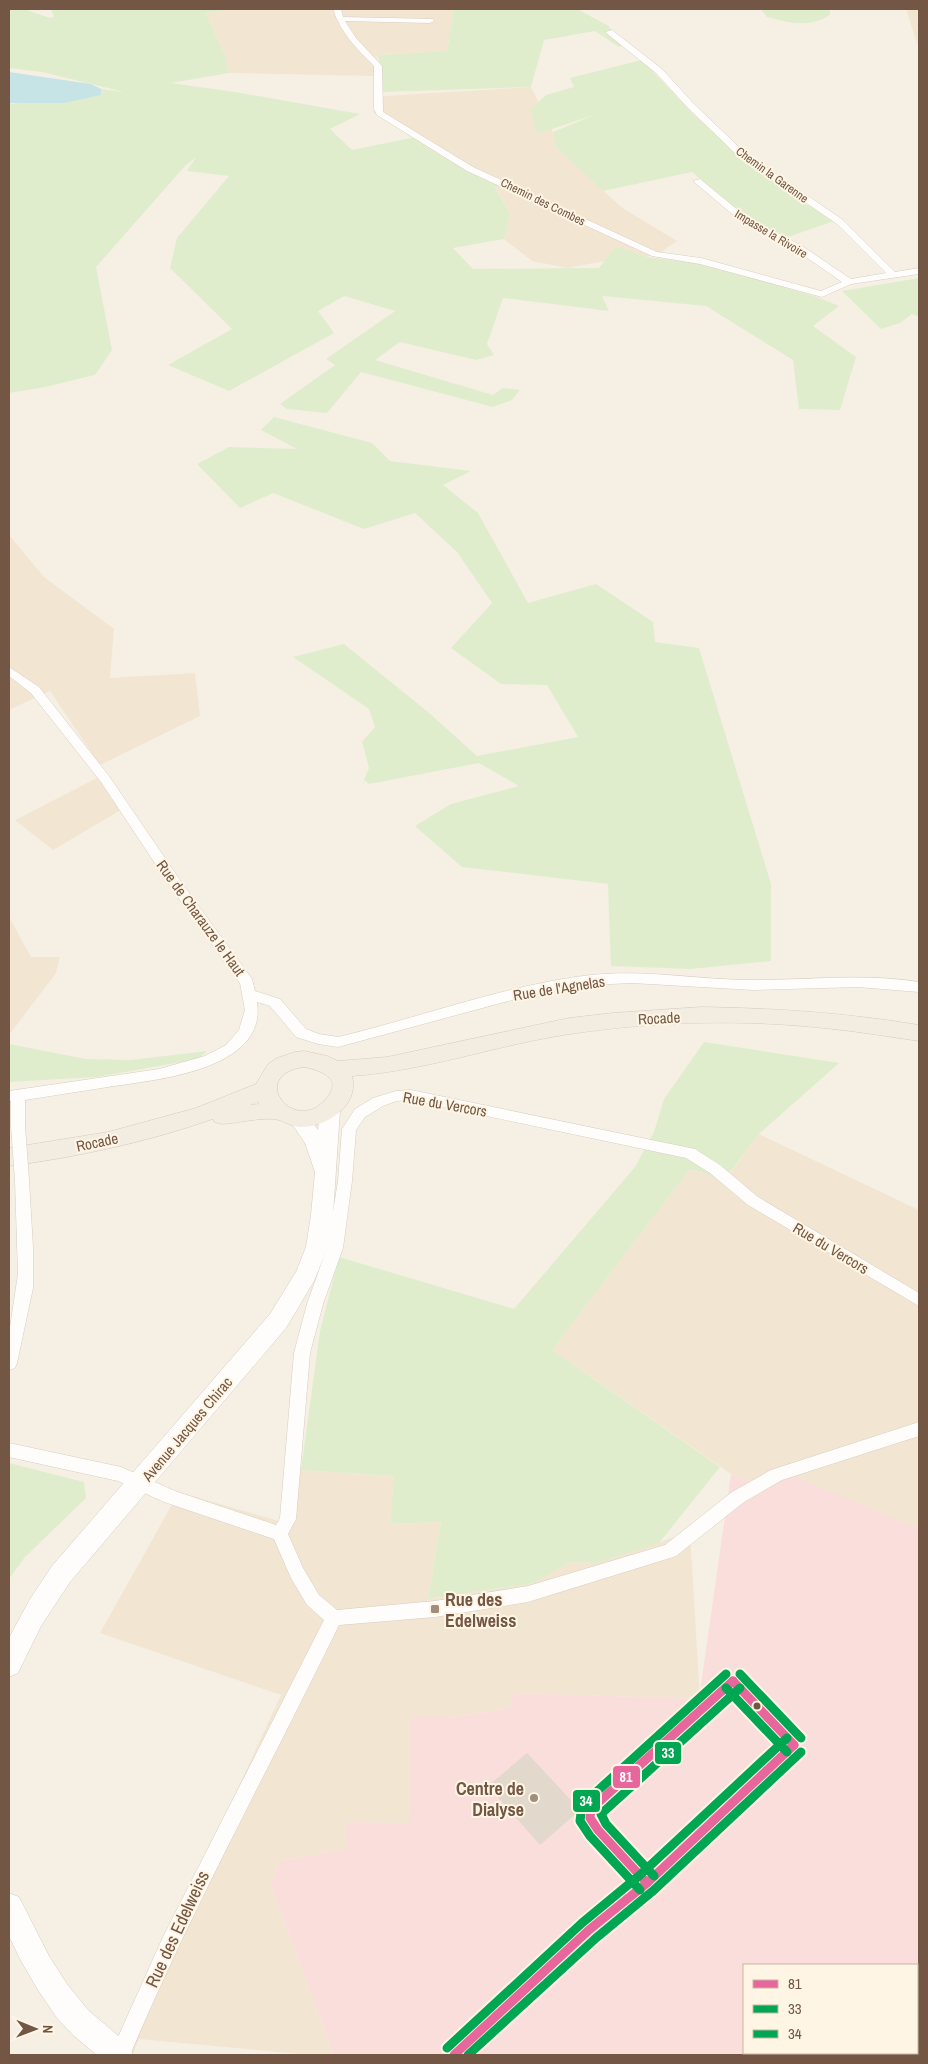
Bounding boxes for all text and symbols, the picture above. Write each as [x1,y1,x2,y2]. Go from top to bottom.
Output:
street label: Chemin la Garenne [733,143,811,207]
street label: Chemin des Combes [498,175,588,229]
street label: Impasse la Rivoire [732,206,810,262]
street label: Rue de Charauze le Haut [152,856,251,981]
street label: Rue de l'Agnelas [512,970,606,1006]
street label: Rocade [637,1006,681,1030]
street label: Rue du Vercors [401,1086,489,1122]
street label: Rocade [74,1127,120,1157]
street label: Rue du Vercors [789,1217,873,1279]
street label: Avenue Jacques Chirac [136,1372,237,1486]
place label: Rue des Edelweiss [445,1587,516,1633]
marker: Rue des Edelweiss [429,1603,441,1615]
unlabelled marker [752,1701,762,1711]
line badge: 33 [654,1741,682,1765]
text: 33 [662,1744,674,1762]
line badge: 81 [612,1765,641,1789]
text: 81 [620,1768,633,1786]
place label: Centre de Dialyse [456,1776,524,1822]
line badge: 34 [572,1789,601,1813]
marker: Centre de Dialyse [528,1792,540,1804]
text: 34 [580,1792,593,1810]
street label: Rue des Edelweiss [139,1866,215,1992]
legend [743,1964,918,2054]
text: 81 [788,1973,802,1994]
text: 33 [788,1998,802,2019]
north arrow [10,2004,60,2054]
text: 34 [788,2023,802,2044]
text: N [39,2025,57,2034]

